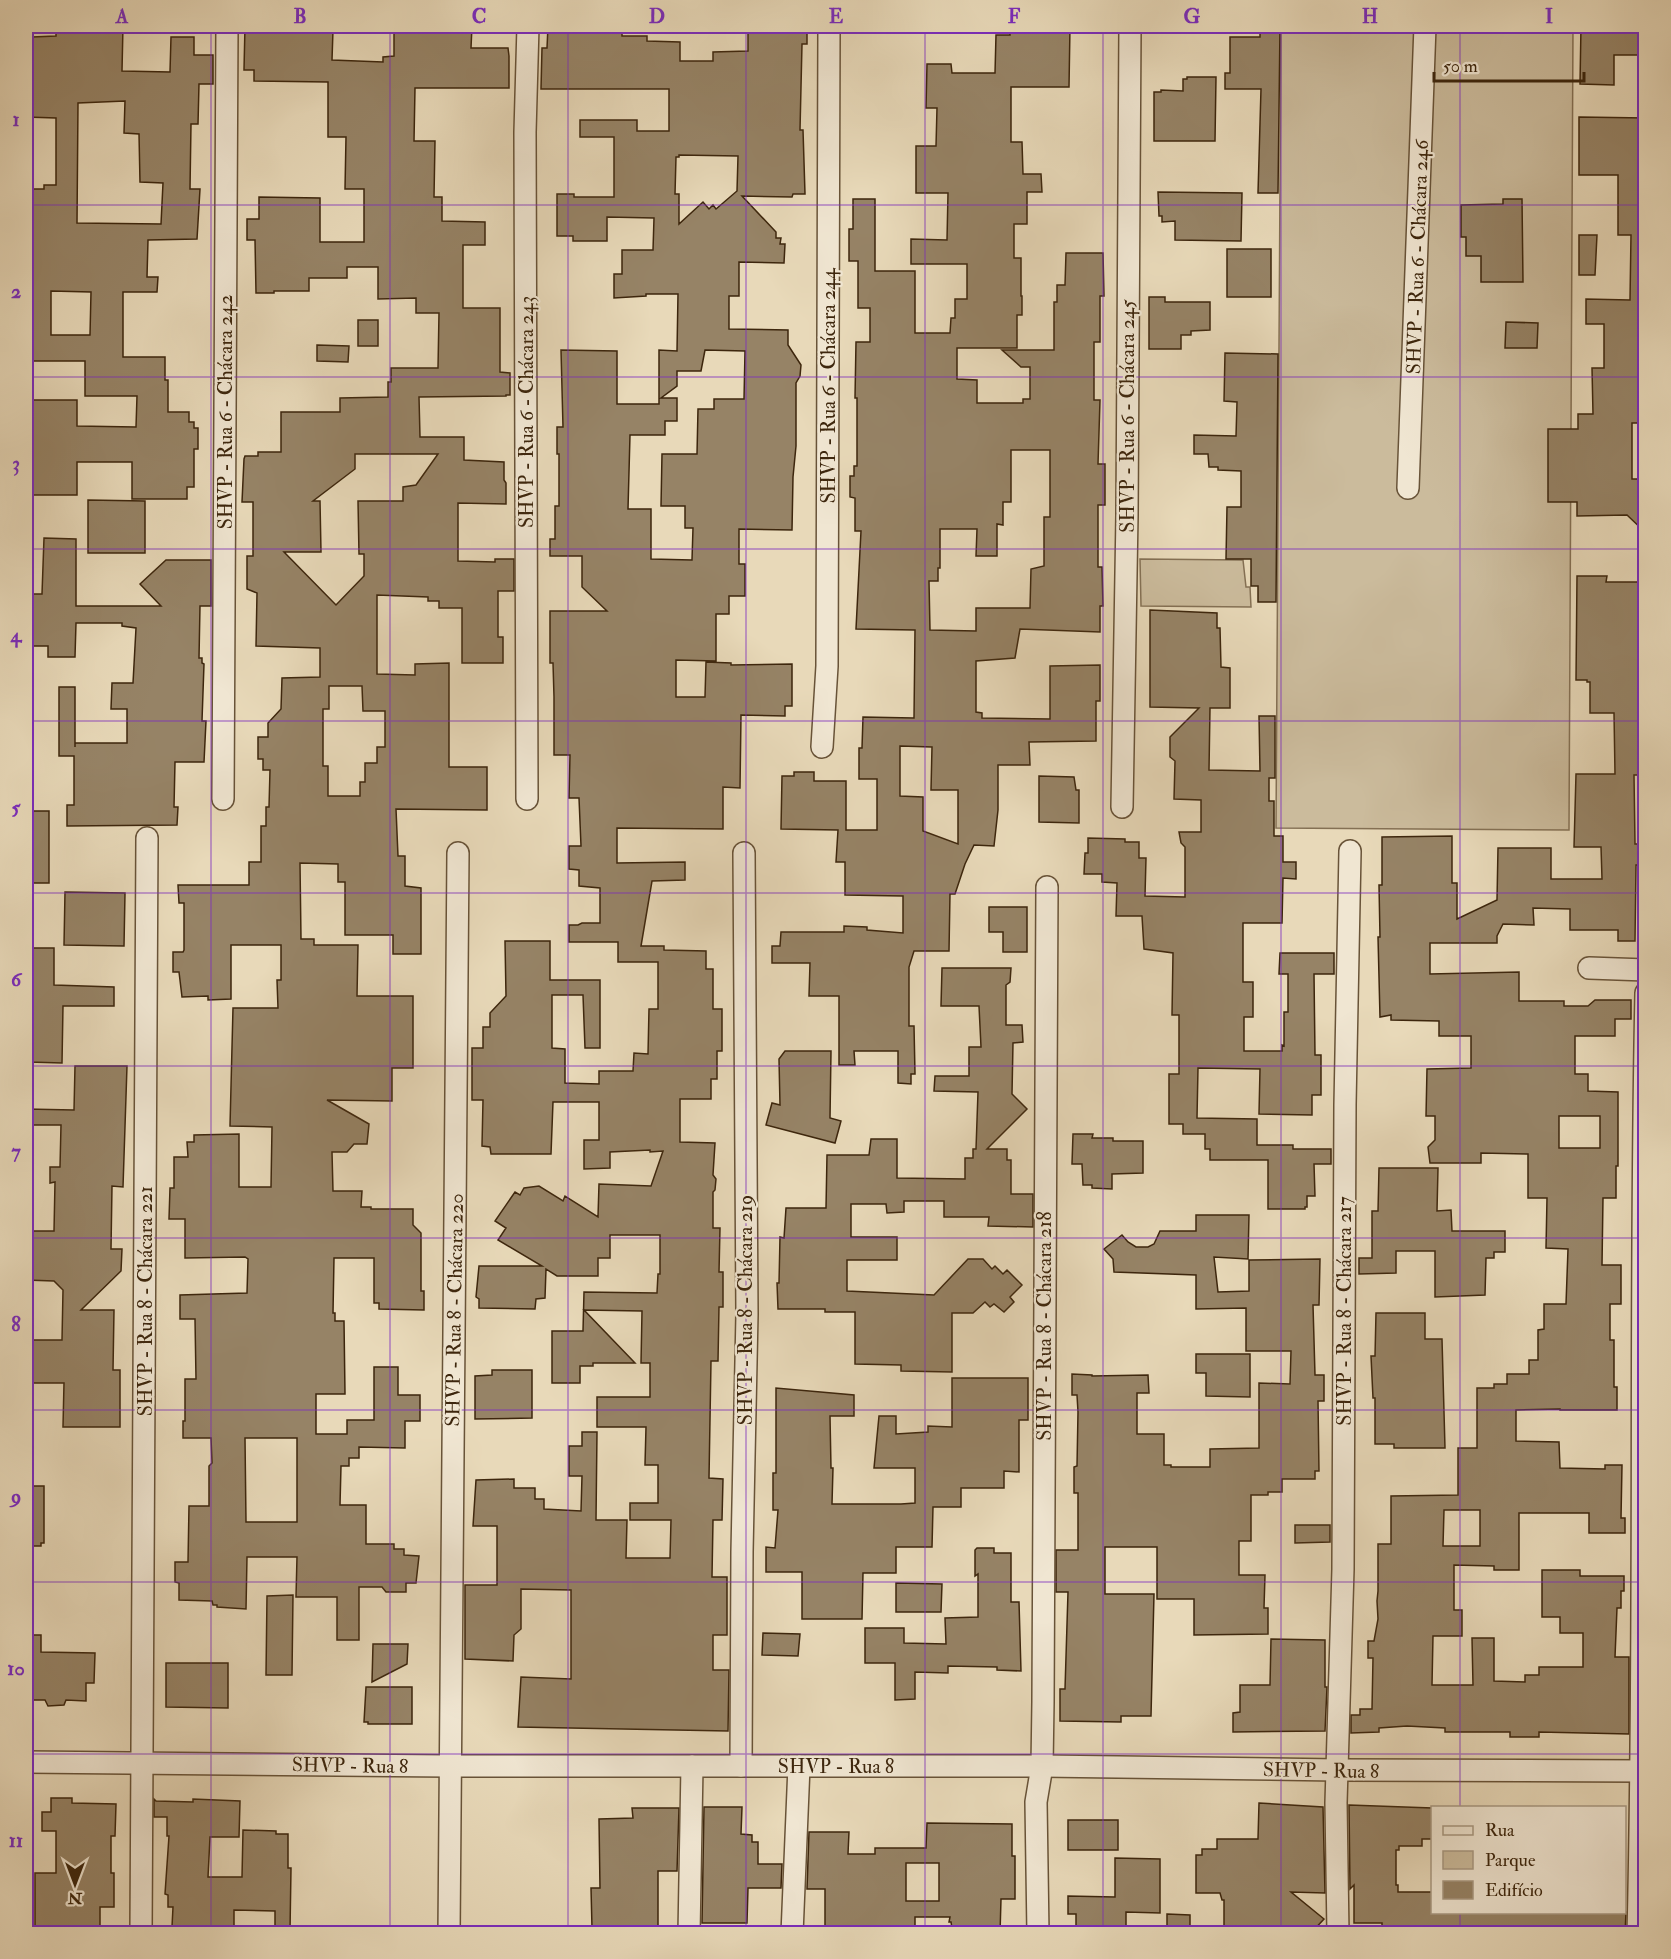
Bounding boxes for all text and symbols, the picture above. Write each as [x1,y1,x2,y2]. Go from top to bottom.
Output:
text: A [115,4,129,29]
text: B [293,4,307,29]
text: C [472,4,486,29]
text: D [649,4,665,29]
text: E [829,4,844,29]
text: F [1008,4,1021,29]
text: G [1184,4,1201,29]
text: H [1362,4,1378,29]
text: I [1545,4,1553,29]
scale bar [1434,45,1584,83]
text: 50 m [1443,55,1478,78]
text: 1 [12,107,20,132]
street label: SHVP - Rua 6 - Chácara 246 [1401,138,1434,375]
street label: SHVP - Rua 6 - Chácara 244 [816,267,841,504]
text: 2 [11,279,21,304]
street label: SHVP - Rua 6 - Chácara 242 [213,295,238,529]
street label: SHVP - Rua 6 - Chácara 243 [514,296,539,528]
street label: SHVP - Rua 6 - Chácara 245 [1115,299,1140,533]
text: 3 [12,451,20,476]
text: 4 [10,623,23,648]
text: 5 [12,795,22,820]
text: 6 [11,967,23,992]
text: 7 [11,1139,21,1164]
street label: SHVP - Rua 8 - Chácara 221 [133,1186,158,1416]
street label: SHVP - Rua 8 - Chácara 220 [440,1193,469,1427]
street label: SHVP - Rua 8 - Chácara 219 [733,1195,758,1425]
street label: SHVP - Rua 8 - Chácara 217 [1332,1196,1357,1426]
street label: SHVP - Rua 8 - Chácara 218 [1032,1211,1057,1441]
text: 8 [11,1312,21,1337]
text: 9 [9,1484,21,1509]
text: 10 [7,1656,25,1681]
street label: SHVP - Rua 8 [292,1752,408,1779]
street label: SHVP - Rua 8 [778,1754,894,1779]
street label: SHVP - Rua 8 [1263,1757,1379,1784]
legend [1431,1806,1626,1914]
text: Rua [1485,1819,1515,1842]
text: 11 [9,1828,23,1853]
text: Parque [1485,1849,1536,1872]
north arrow [45,1854,105,1914]
text: Edifício [1485,1879,1543,1902]
text: N [67,1888,83,1908]

